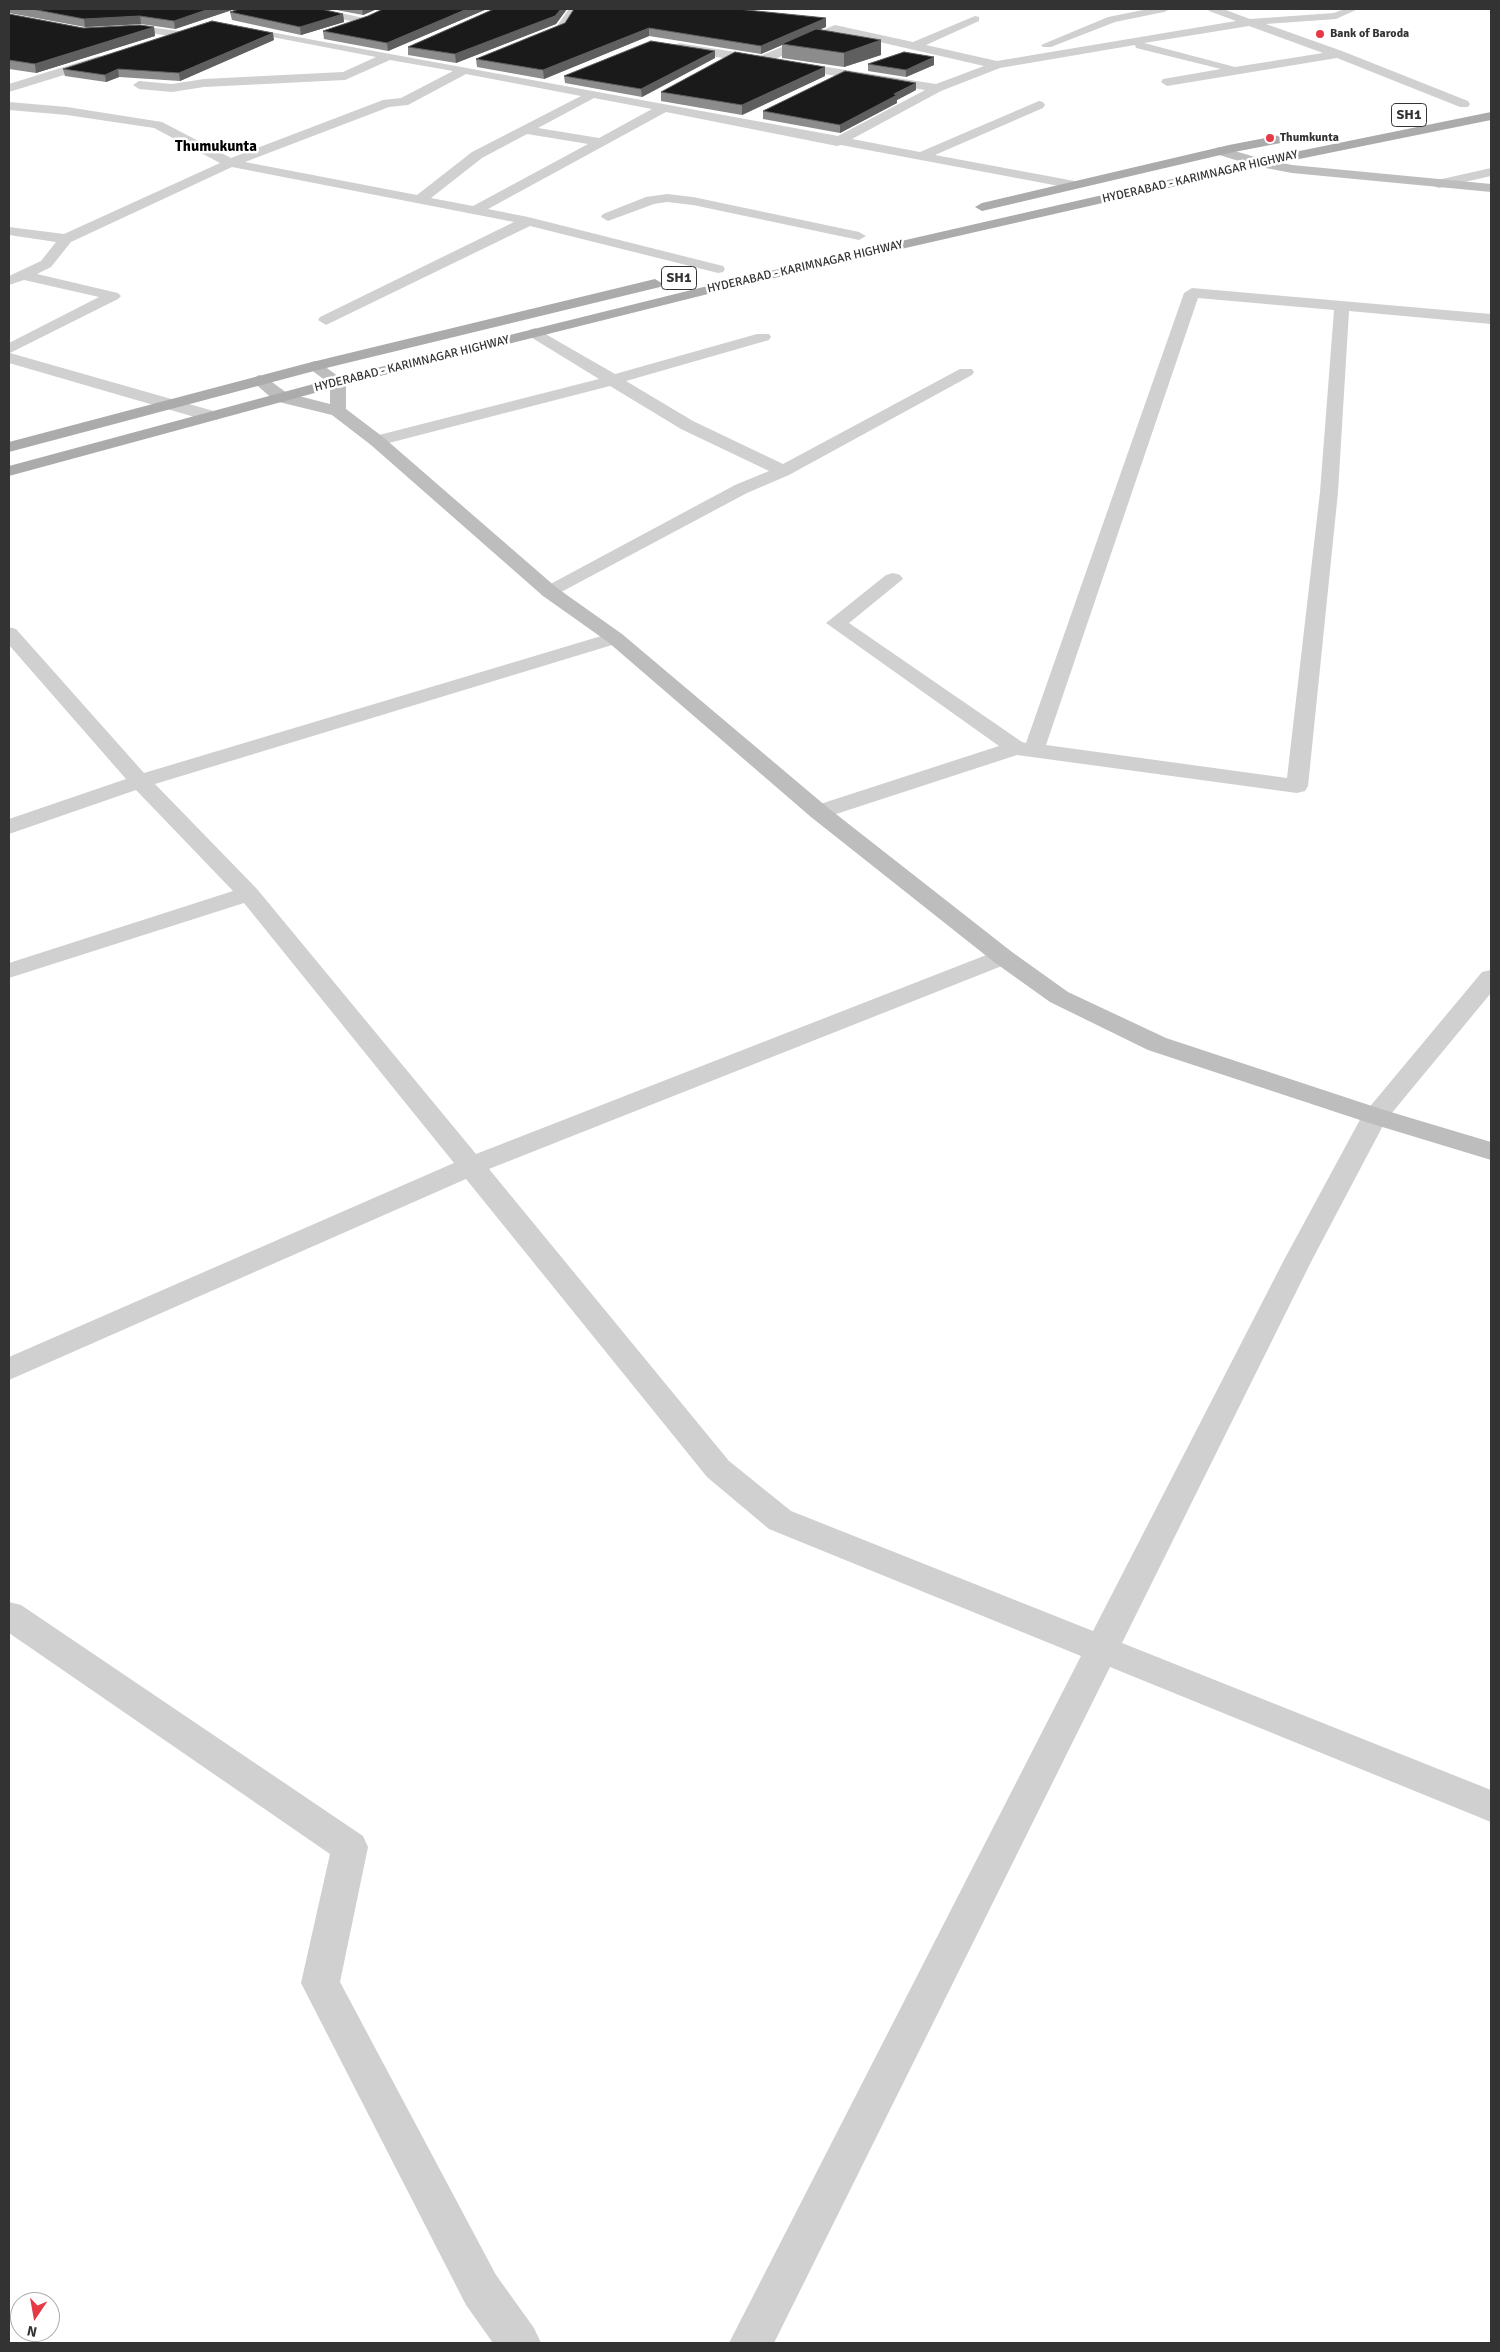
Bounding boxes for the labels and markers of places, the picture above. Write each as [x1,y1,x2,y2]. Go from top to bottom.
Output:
place label: Bank of Baroda [1330,27,1409,41]
marker: Bank of Baroda [1314,28,1326,40]
place label: Thumkunta [1280,131,1339,145]
marker: Thumkunta [1264,132,1276,144]

